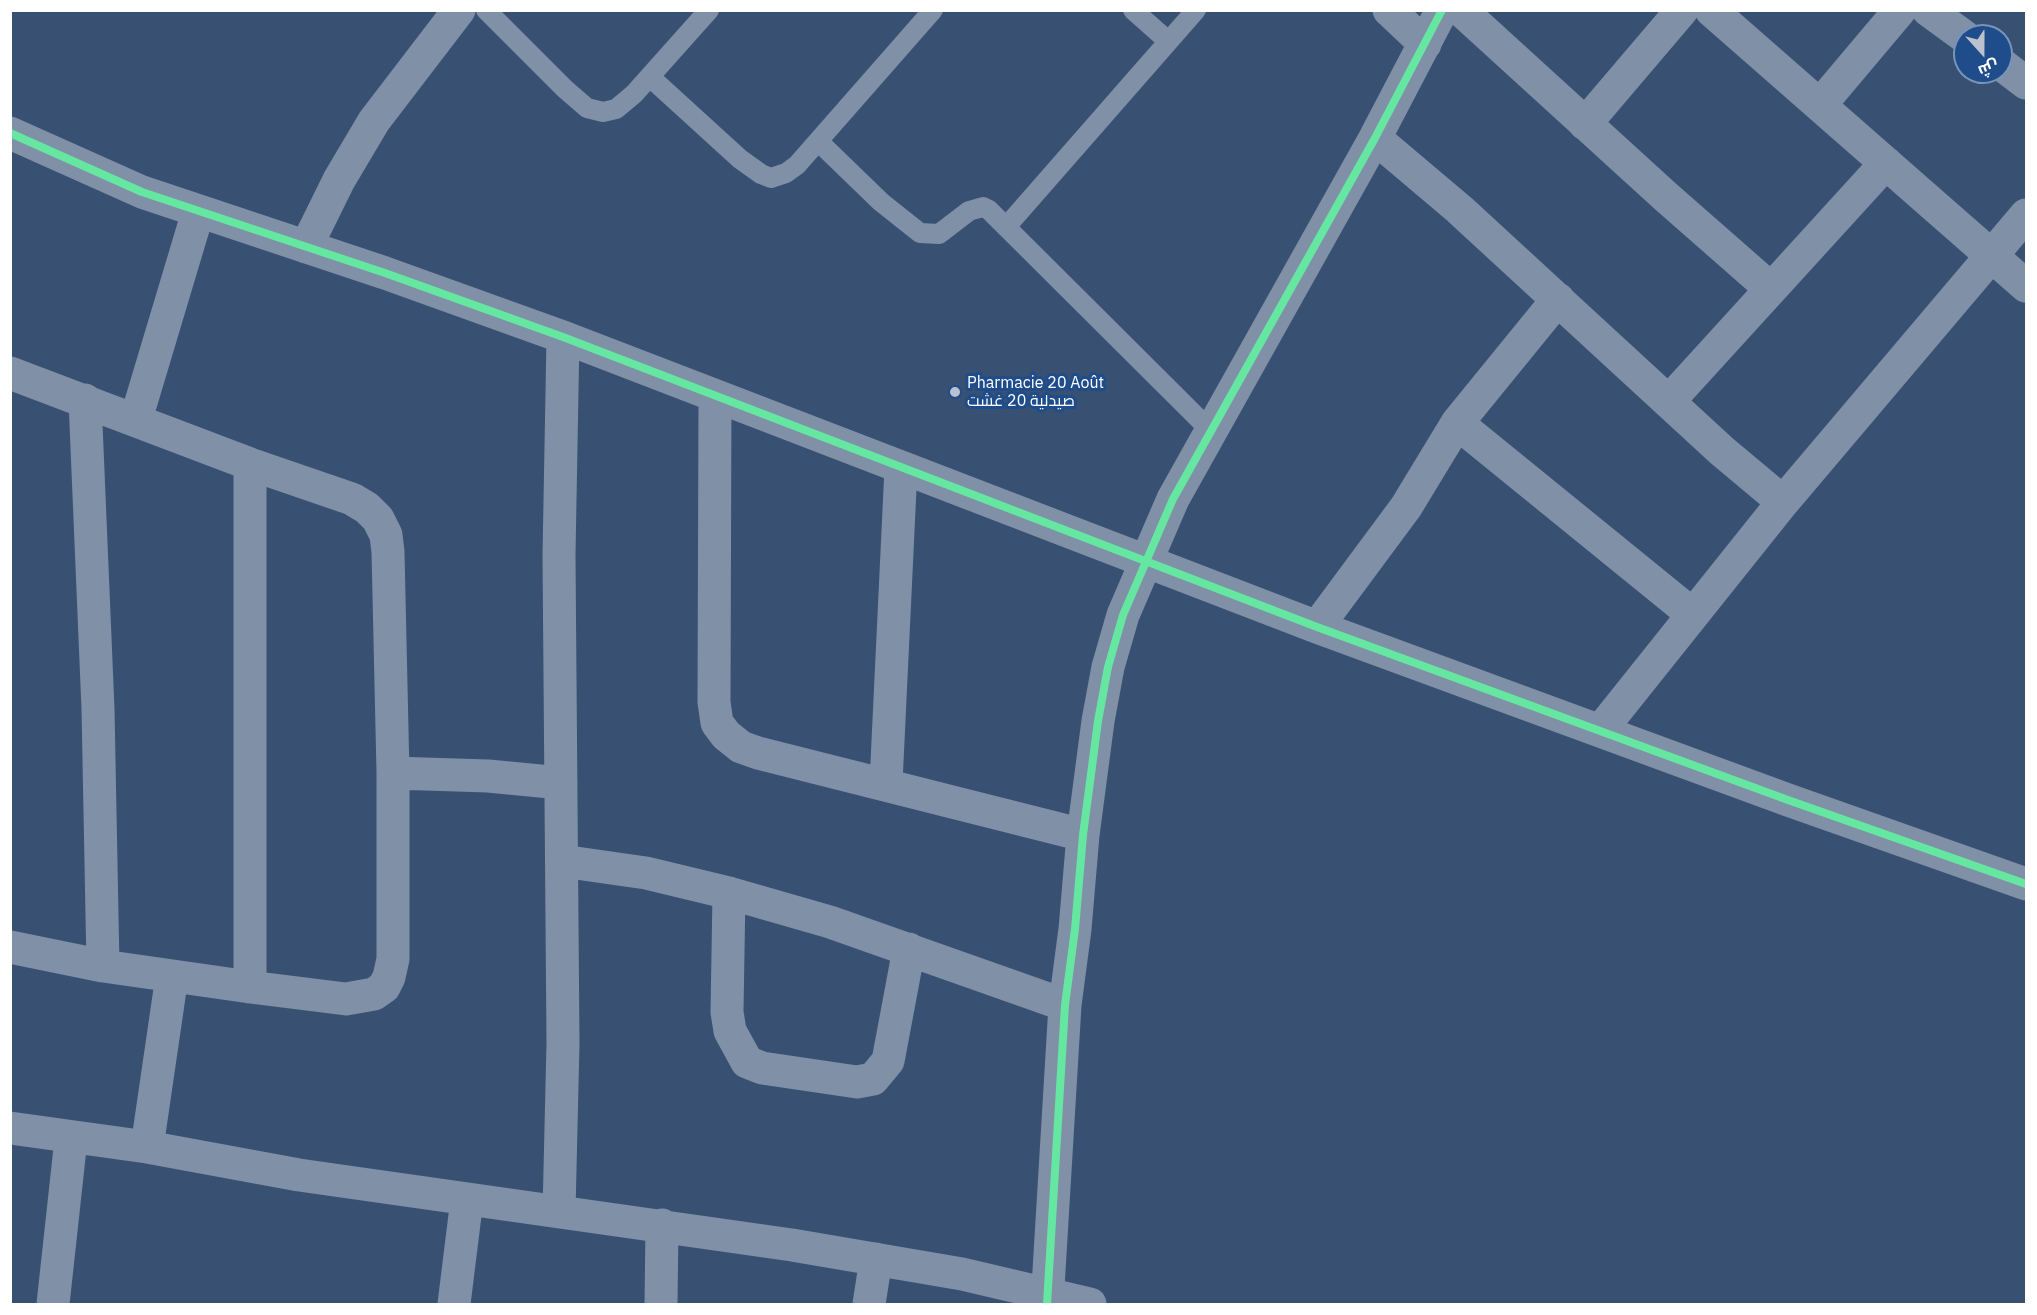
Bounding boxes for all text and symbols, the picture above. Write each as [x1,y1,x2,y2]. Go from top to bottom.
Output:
north arrow [1953,24,2013,84]
text: ش [1976,56,2002,82]
place label: Pharmacie 20 Août صيدلية 20 غشت [967,373,1104,411]
marker: Pharmacie 20 Août صيدلية 20 غشت [948,385,962,399]

